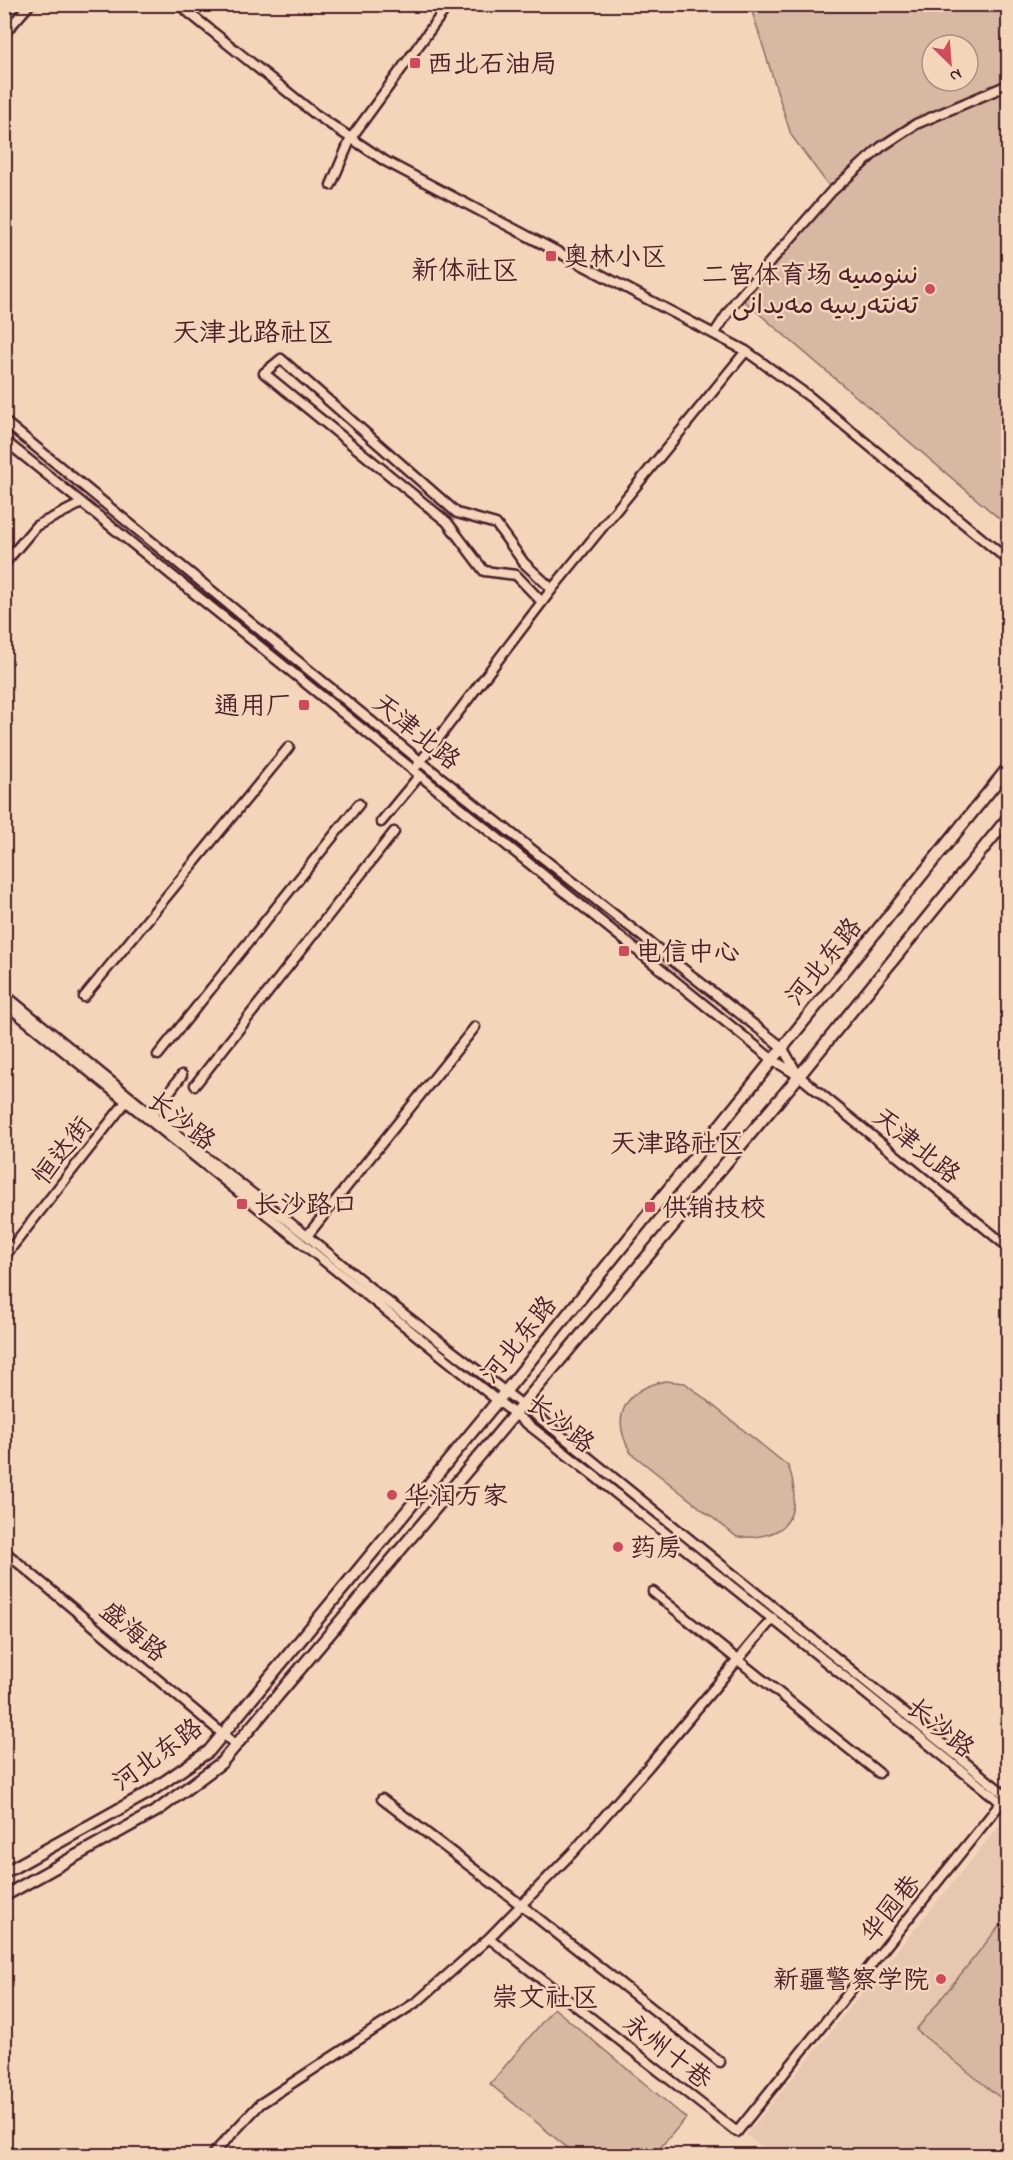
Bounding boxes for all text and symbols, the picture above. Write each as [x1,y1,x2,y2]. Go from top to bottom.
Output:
north arrow [920,33,980,93]
place label: 西北石油局 [427,47,557,85]
marker: 西北石油局 [408,56,422,70]
text: N [945,62,965,88]
place label: 奥林小区 [563,240,667,278]
marker: 奥林小区 [544,249,558,263]
district label: 新体社区 [411,253,519,292]
place label: 二宫体育场 نىنومىيە تەنتەربىيە مەيدانى [702,258,918,326]
marker: 二宫体育场 نىنومىيە تەنتەربىيە مەيدانى [923,282,937,296]
district label: 天津北路社区 [172,315,334,354]
street label: 天津北路 [363,686,467,781]
place label: 通用厂 [214,689,292,727]
marker: 通用厂 [297,698,311,712]
street label: 河北东路 [778,911,873,1015]
place label: 电信中心 [636,935,740,973]
marker: 电信中心 [617,944,631,958]
street label: 长沙路 [138,1083,223,1161]
street label: 天津北路 [863,1100,967,1195]
street label: 恒达街 [25,1109,103,1194]
district label: 天津路社区 [610,1126,745,1165]
place label: 长沙路口 [254,1188,358,1226]
place label: 供销技校 [662,1191,766,1229]
marker: 长沙路口 [235,1197,249,1211]
marker: 供销技校 [643,1200,657,1214]
street label: 河北东路 [473,1289,568,1393]
street label: 长沙路 [517,1386,602,1464]
place label: 华润万家 [404,1479,508,1517]
marker: 华润万家 [385,1488,399,1502]
place label: 药房 [630,1531,682,1569]
marker: 药房 [611,1540,625,1554]
street label: 盛海路 [90,1594,174,1673]
street label: 长沙路 [897,1690,981,1769]
street label: 河北东路 [106,1710,212,1802]
street label: 华园巷 [853,1868,932,1952]
place label: 新疆警察学院 [773,1963,929,2001]
marker: 新疆警察学院 [934,1972,948,1986]
district label: 崇文社区 [491,1980,599,2019]
street label: 永州十巷 [613,2006,719,2100]

